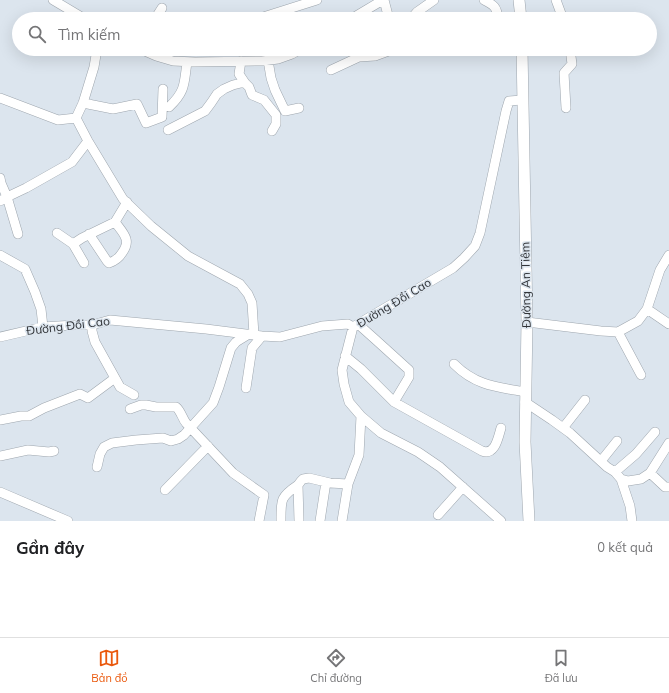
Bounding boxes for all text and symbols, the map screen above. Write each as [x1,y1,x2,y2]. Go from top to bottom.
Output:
search box [12,12,657,56]
icon: search [26,23,48,45]
text: Tìm kiếm [58,25,120,44]
street label: Đường An Tiêm [517,242,534,328]
street label: Đường Đồi Cao [354,274,434,331]
street label: Đường Đồi Cao [25,313,111,338]
text: Gần đây [16,537,84,558]
text: 0 kết quả [597,539,653,555]
tab: Bản đồ [91,647,128,685]
tab: Chỉ đường [310,647,362,685]
tab: Đã lưu [545,647,578,685]

